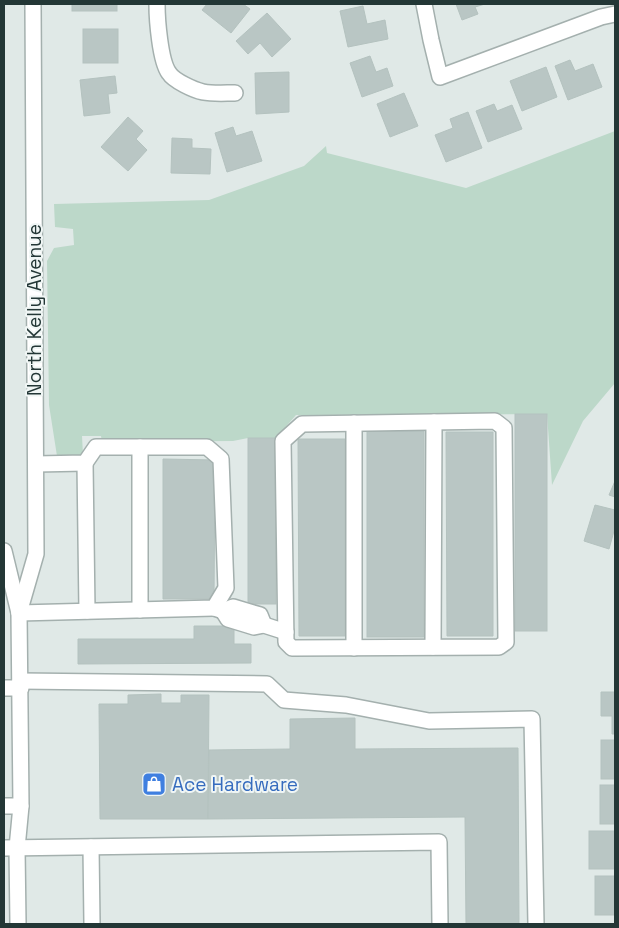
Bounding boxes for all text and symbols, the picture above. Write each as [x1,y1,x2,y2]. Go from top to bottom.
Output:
street label: North Kelly Avenue [22,224,47,396]
shop icon: Ace Hardware [141,771,167,797]
place label: Ace Hardware [172,772,298,797]

